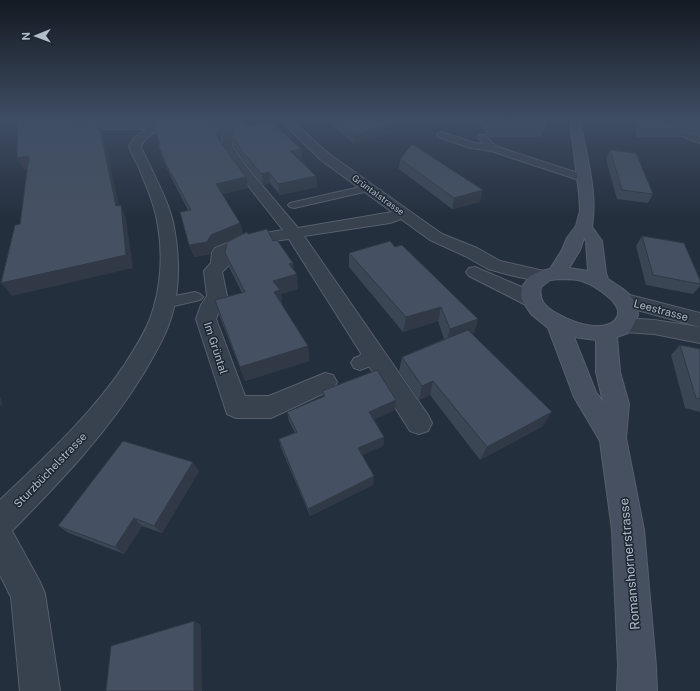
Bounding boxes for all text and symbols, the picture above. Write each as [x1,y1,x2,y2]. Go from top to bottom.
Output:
north arrow [16,16,56,56]
text: N [20,32,32,41]
street label: Grüntalstrasse [350,172,407,217]
street label: Leestrasse [633,297,689,323]
street label: Im Grüntal [202,321,230,375]
street label: Sturzbüchelstrasse [11,430,89,510]
street label: Romanshornerstrasse [616,497,643,630]

